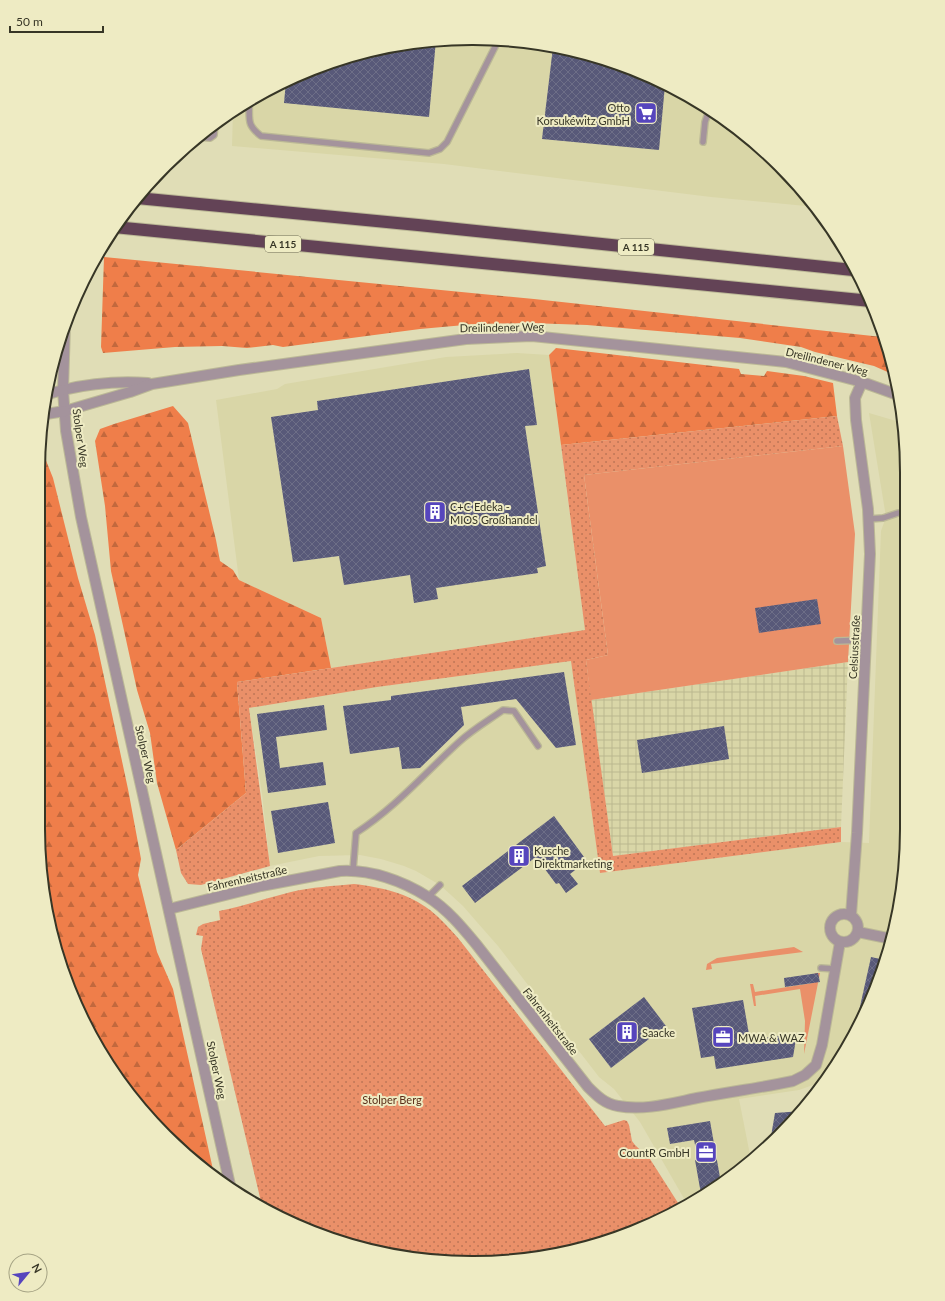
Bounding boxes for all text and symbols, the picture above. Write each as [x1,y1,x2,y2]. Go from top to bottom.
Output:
scale bar [10,8,103,34]
text: 50 m [16,14,43,29]
supermarket icon: Otto Korsukéwitz GmbH [633,100,659,126]
place label: Otto Korsukéwitz GmbH [537,101,630,127]
road number: A 115 [265,236,301,252]
road number: A 115 [618,239,654,255]
street label: Dreilindener Weg [460,320,545,334]
street label: Dreilindener Weg [784,344,870,378]
street label: Stolper Weg [70,408,92,468]
building icon: C+C Edeka - MIOS Großhandel [422,499,448,525]
place label: C+C Edeka - MIOS Großhandel [450,500,538,526]
street label: Celsiusstraße [846,614,862,679]
street label: Stolper Weg [133,724,159,785]
building icon: Kusche Direktmarketing [506,843,532,869]
place label: Kusche Direktmarketing [534,844,612,870]
street label: Fahrenheitstraße [206,862,288,894]
street label: Fahrenheitstraße [521,985,581,1057]
building icon: Saacke [614,1019,640,1045]
office icon: MWA & WAZ [710,1024,736,1050]
place label: Saacke [642,1026,675,1039]
place label: MWA & WAZ [738,1031,805,1044]
street label: Stolper Weg [204,1040,230,1101]
park label: Stolper Berg [362,1093,422,1106]
office icon: CountR GmbH [693,1139,719,1165]
place label: CountR GmbH [619,1146,690,1159]
north arrow [8,1253,48,1293]
text: N [29,1261,45,1275]

